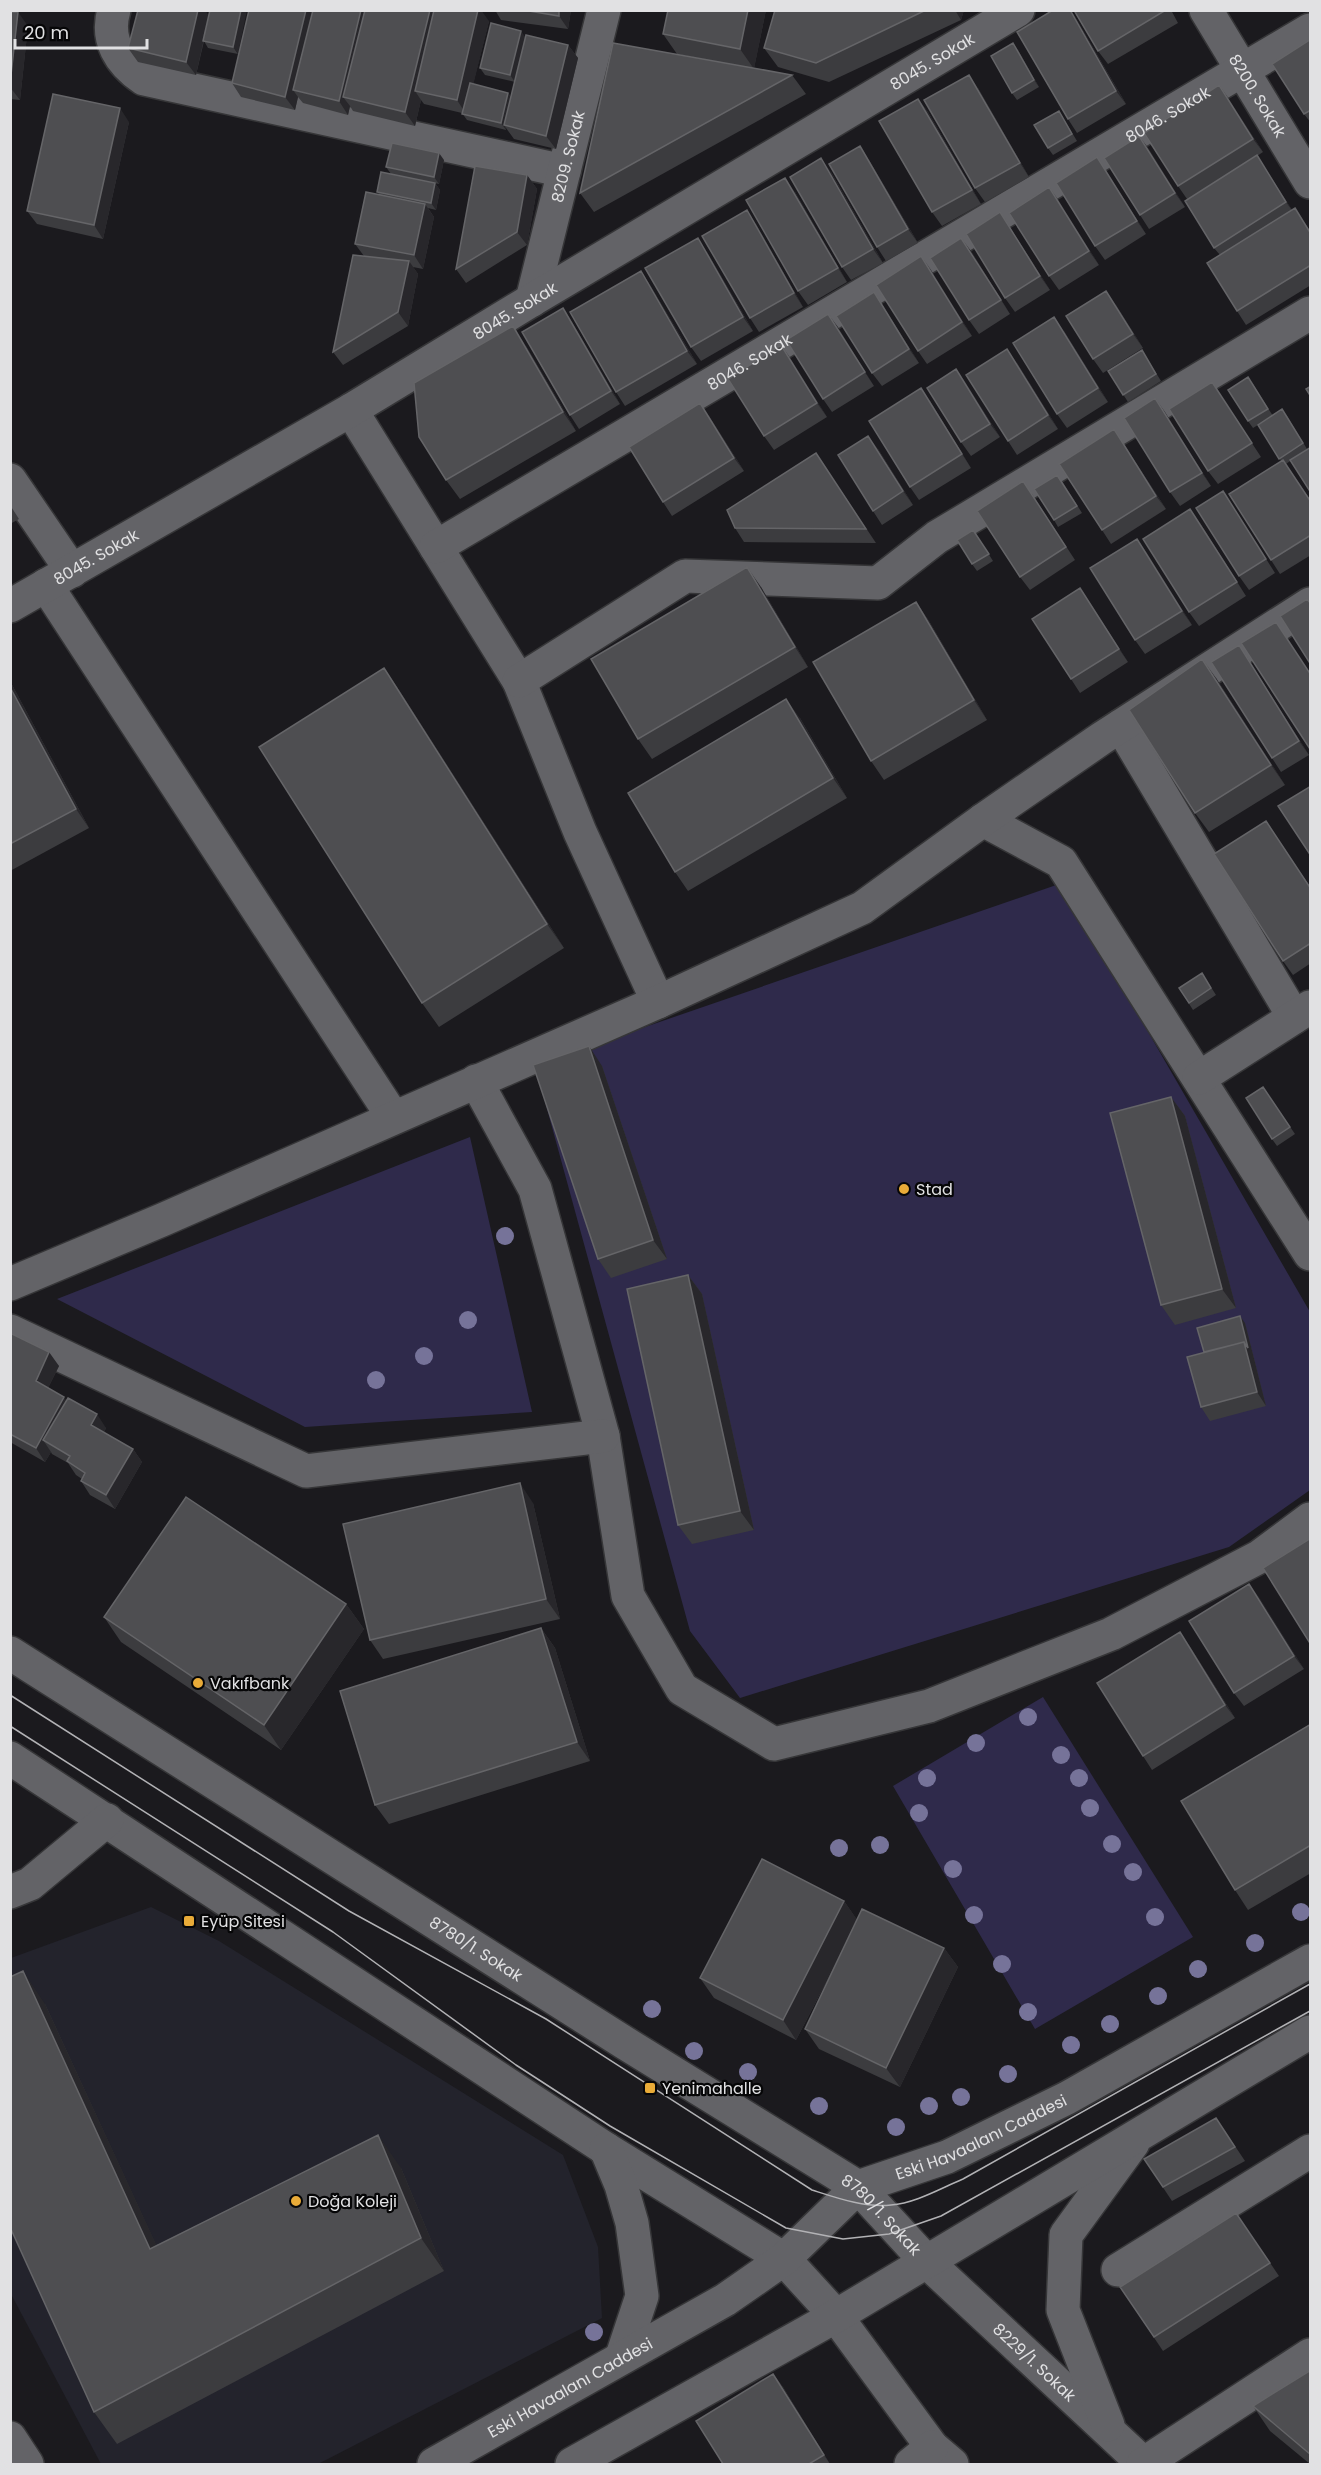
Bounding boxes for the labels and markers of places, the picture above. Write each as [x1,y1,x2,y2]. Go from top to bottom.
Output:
place label: Stad [916,1178,953,1201]
marker: Stad [897,1182,911,1196]
place label: Vakıfbank [210,1672,290,1695]
marker: Vakıfbank [191,1676,205,1690]
place label: Eyüp Sitesi [201,1910,285,1933]
marker: Eyüp Sitesi [182,1914,196,1928]
place label: Yenimahalle [662,2077,762,2100]
marker: Yenimahalle [643,2081,657,2095]
place label: Doğa Koleji [308,2190,397,2213]
marker: Doğa Koleji [289,2194,303,2208]

